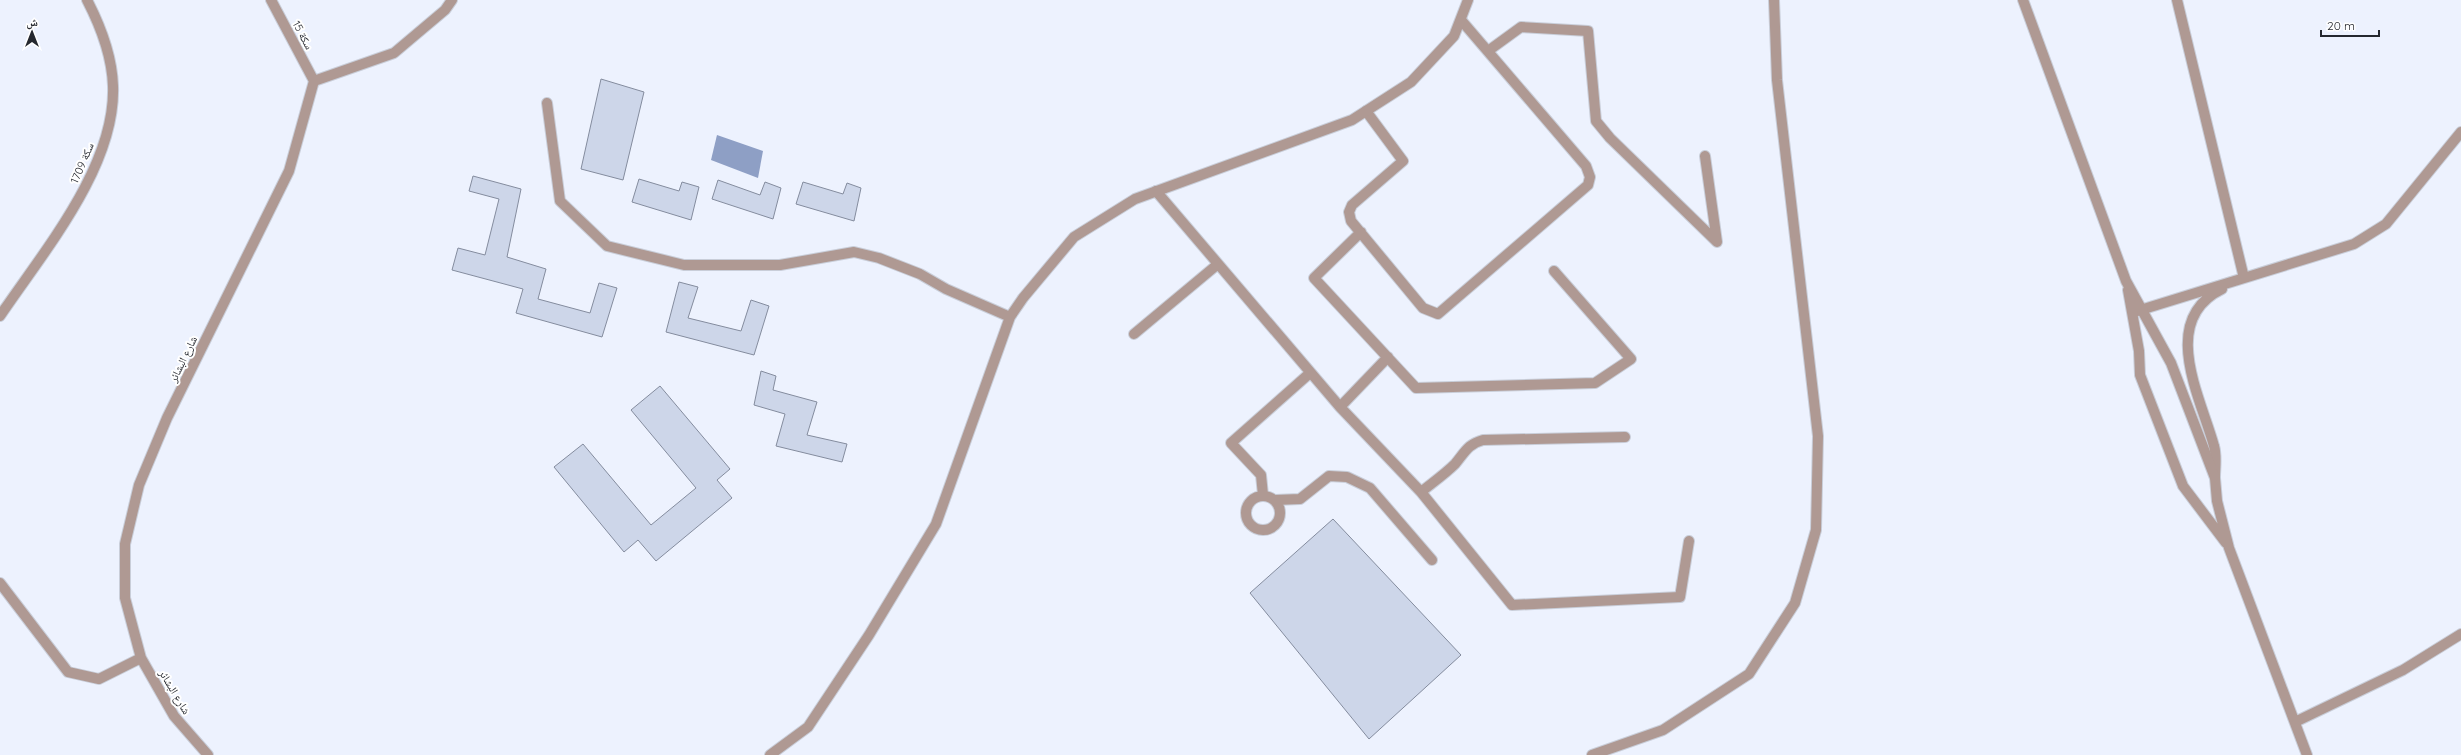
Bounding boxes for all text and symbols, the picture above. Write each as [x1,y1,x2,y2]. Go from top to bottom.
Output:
north arrow [12,12,52,52]
scale bar [2321,12,2379,38]
text: ش [26,15,38,30]
street label: سكة 15 [290,18,316,52]
text: 20 m [2327,18,2355,33]
street label: سكة 1709 [67,141,97,185]
street label: شارع البشائر [165,334,200,385]
street label: شارع البشائر [156,666,194,717]

